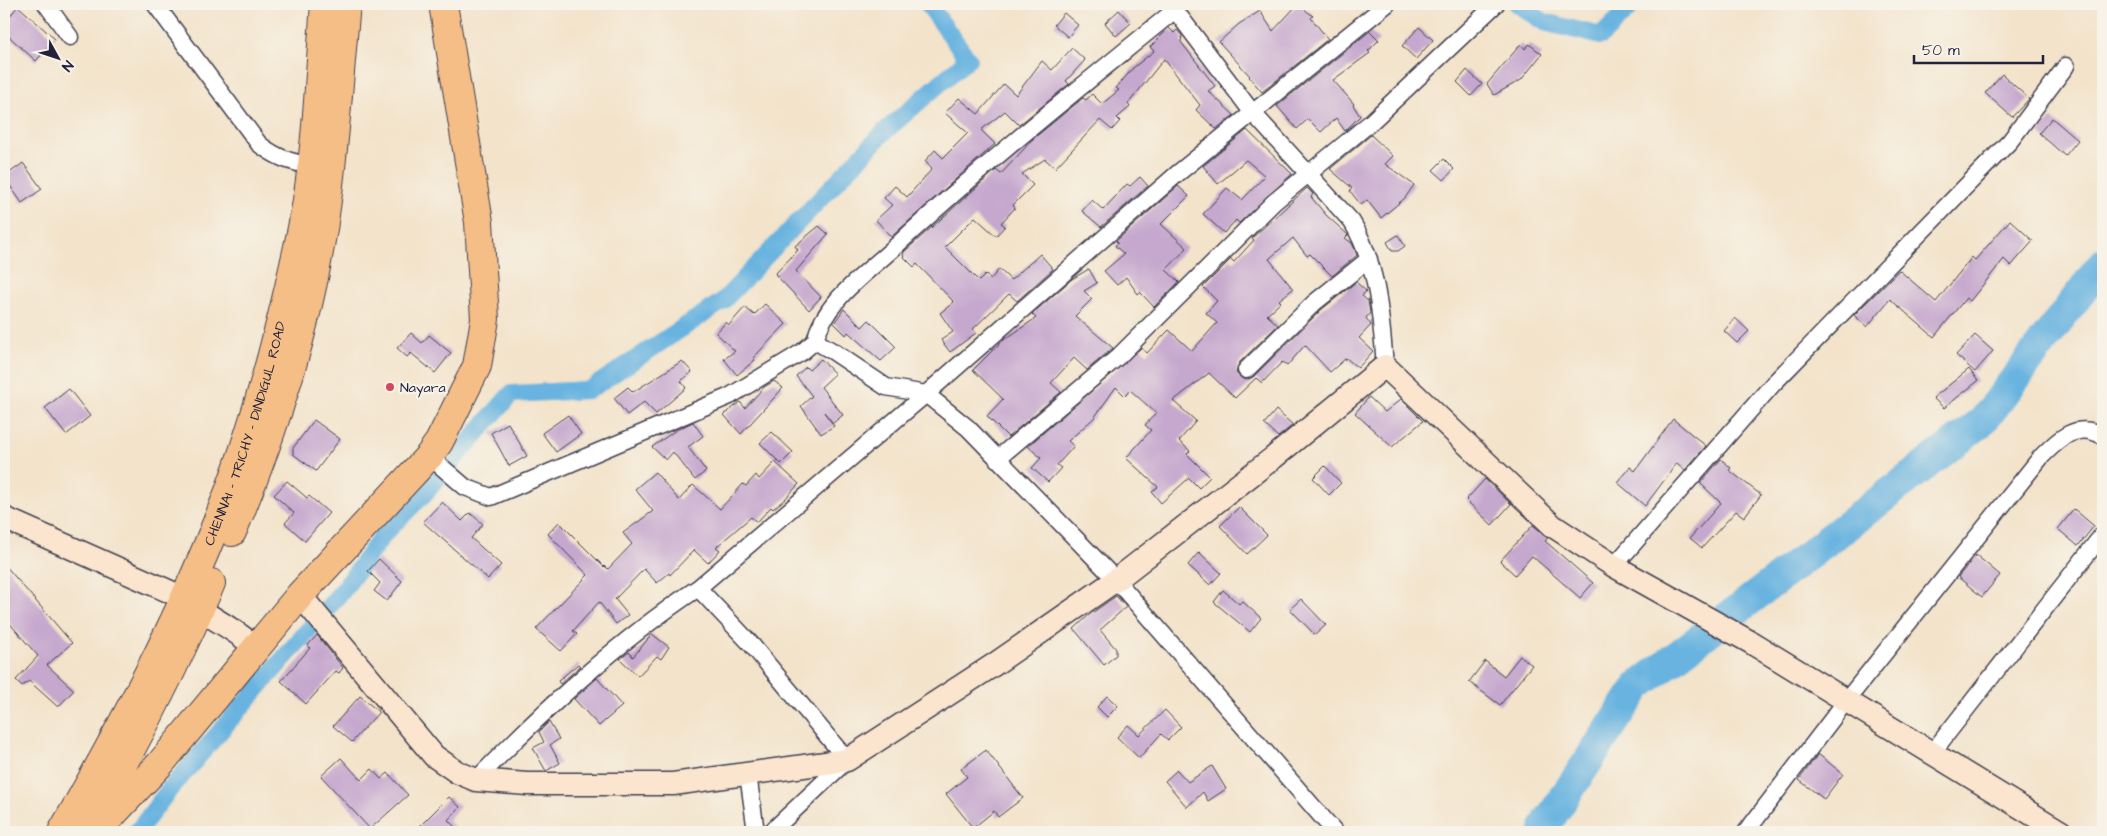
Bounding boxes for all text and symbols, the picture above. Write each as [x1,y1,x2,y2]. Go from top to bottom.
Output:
north arrow [32,32,82,82]
scale bar [1914,32,2043,64]
text: 50 m [1922,40,1960,61]
text: N [57,56,78,76]
street label: CHENNAI - TRICHY - DINDIGUL ROAD [200,319,291,549]
place label: Nayara [400,378,446,398]
marker: Nayara [384,381,396,393]

